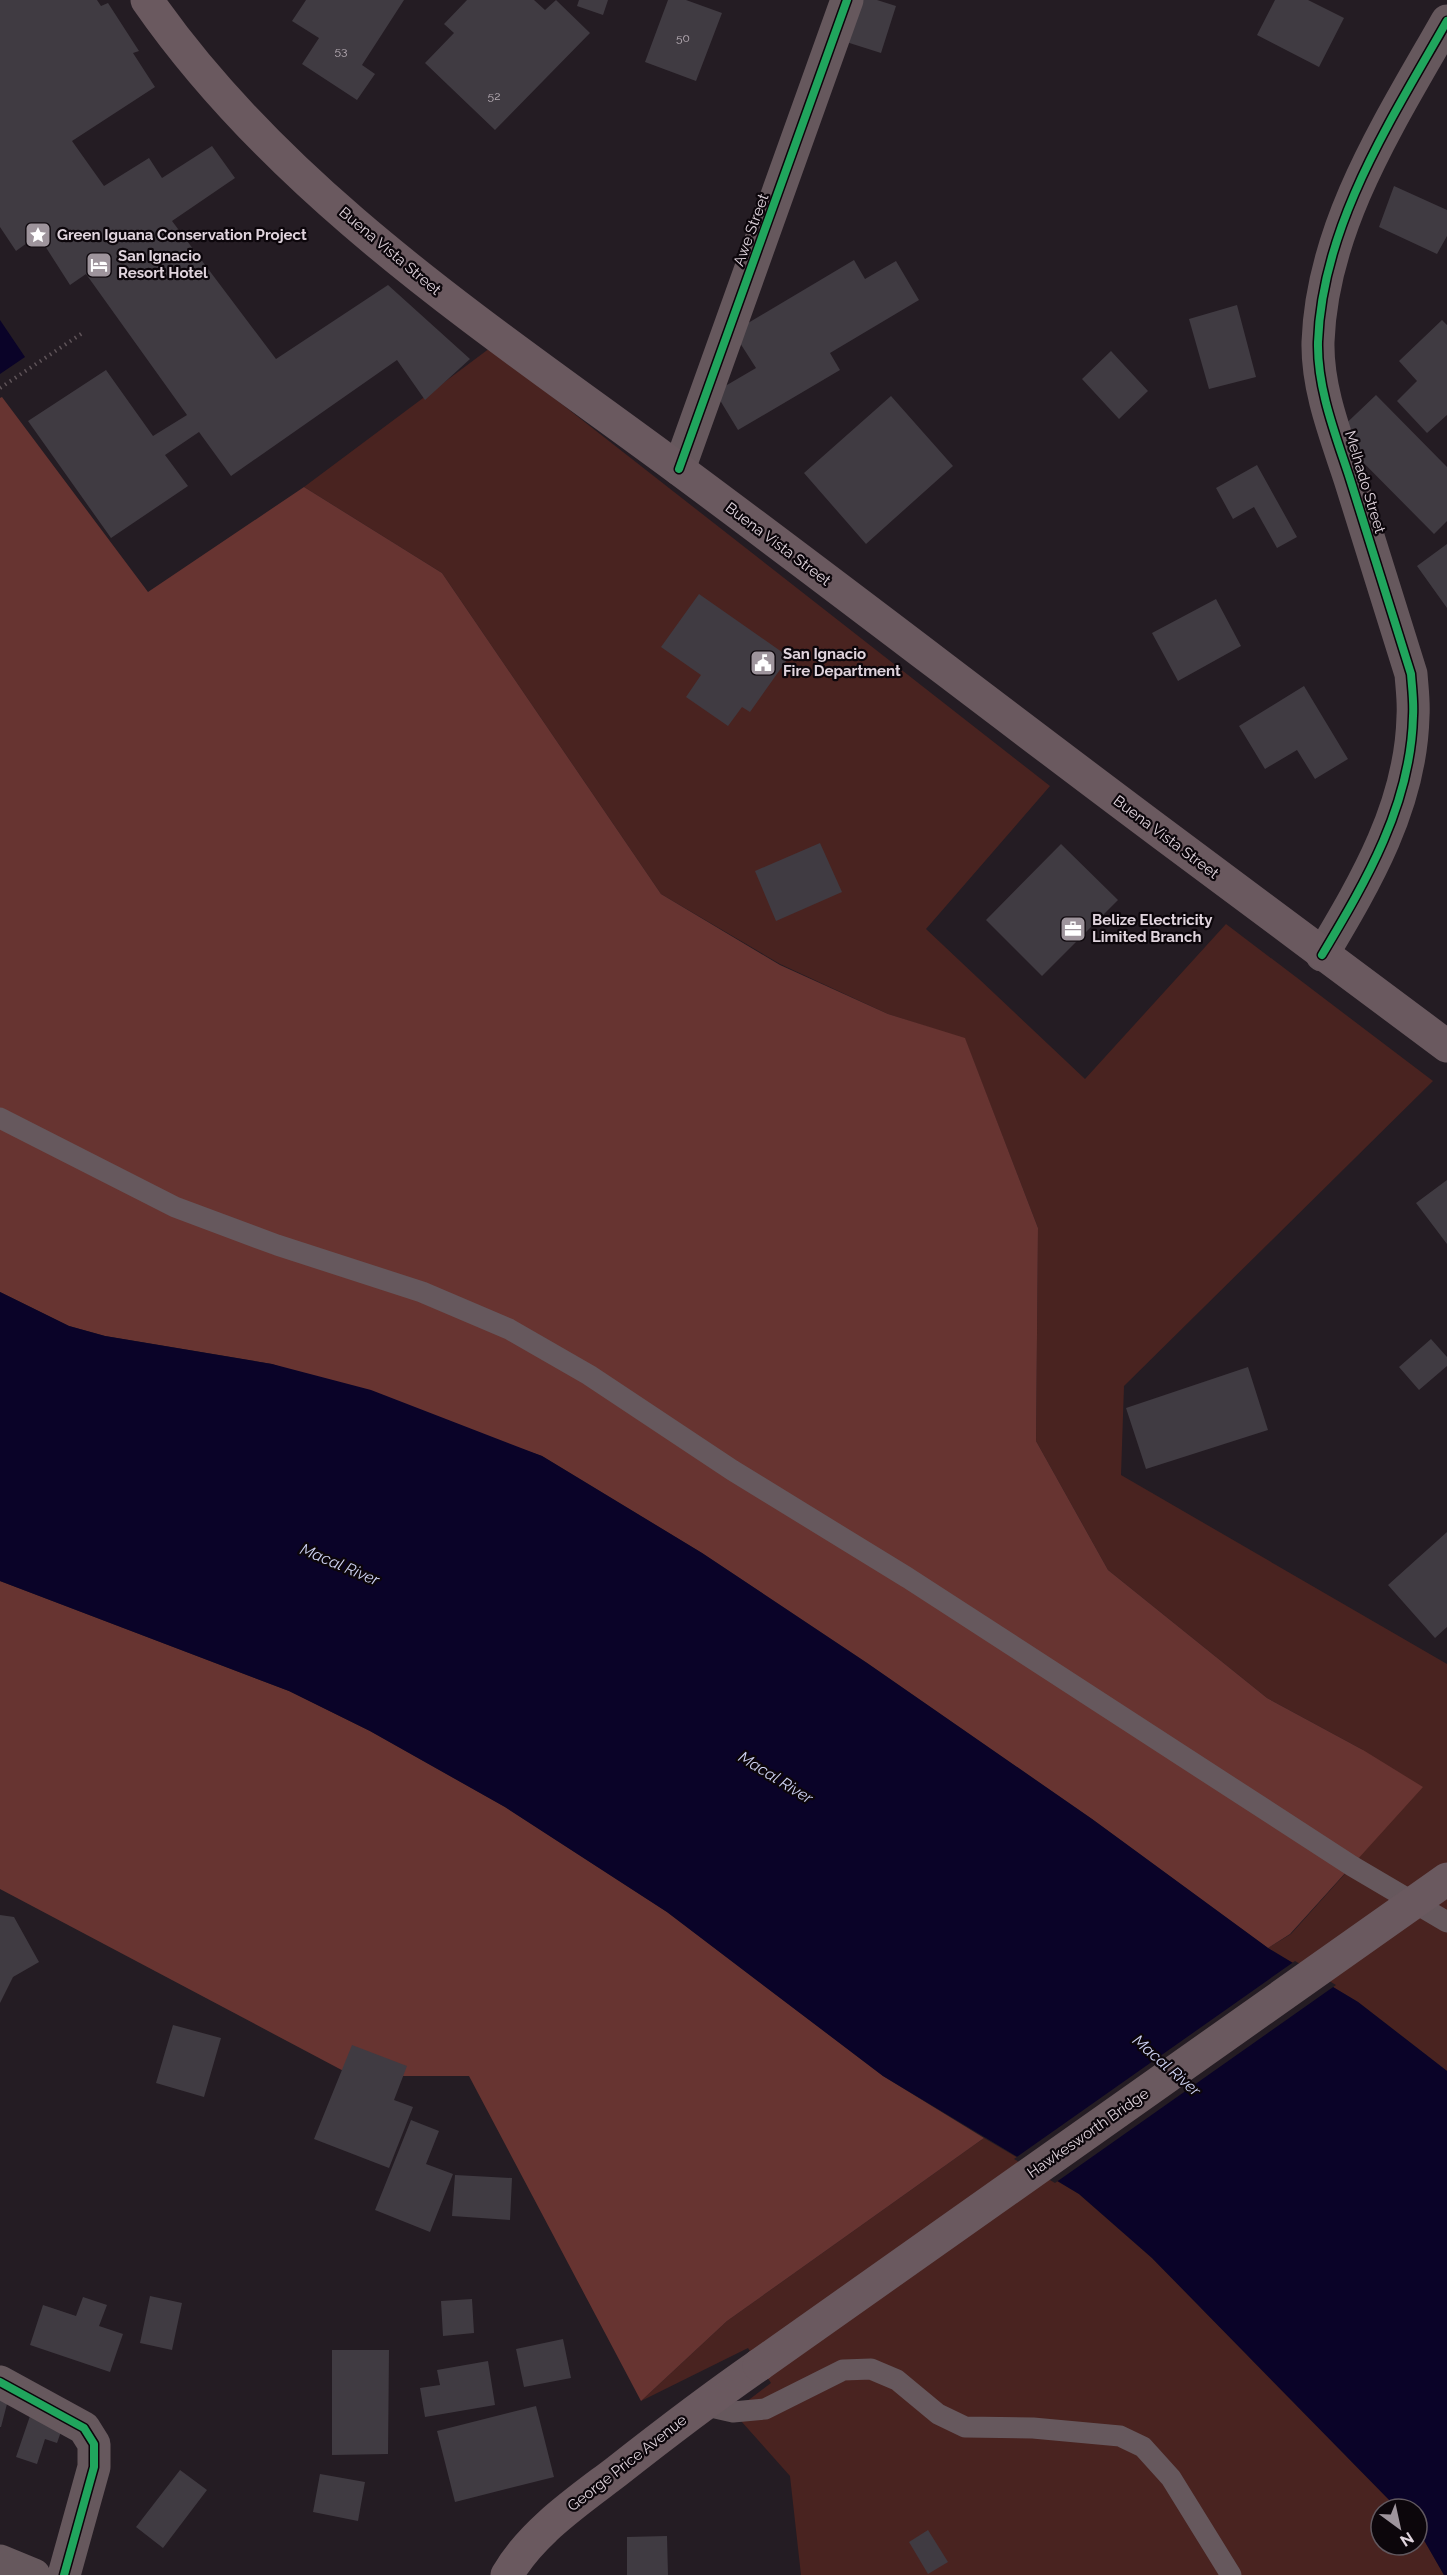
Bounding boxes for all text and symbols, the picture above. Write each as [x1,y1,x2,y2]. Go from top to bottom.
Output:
house number: 50 [676,31,690,45]
house number: 53 [335,44,347,58]
house number: 52 [488,89,500,103]
street label: Awe Street [730,191,772,269]
street label: Buena Vista Street [335,203,445,299]
place icon: Green Iguana Conservation Project [23,220,53,250]
place label: Green Iguana Conservation Project [57,226,307,244]
place label: San Ignacio Resort Hotel [118,247,208,282]
hotel icon: San Ignacio Resort Hotel [84,250,114,280]
street label: Melhado Street [1341,428,1389,536]
street label: Buena Vista Street [722,499,834,589]
place label: San Ignacio Fire Department [783,645,901,680]
public building icon: San Ignacio Fire Department [748,648,778,678]
street label: Buena Vista Street [1110,792,1222,882]
place label: Belize Electricity Limited Branch [1092,911,1213,946]
office icon: Belize Electricity Limited Branch [1058,914,1088,944]
water label: Macal River [298,1539,383,1590]
water label: Macal River [735,1747,817,1808]
water label: Macal River [1129,2031,1205,2100]
street label: Hawkesworth Bridge [1024,2084,1152,2182]
street label: George Price Avenue [564,2411,690,2515]
north arrow [1369,2497,1429,2557]
text: N [1397,2528,1417,2550]

